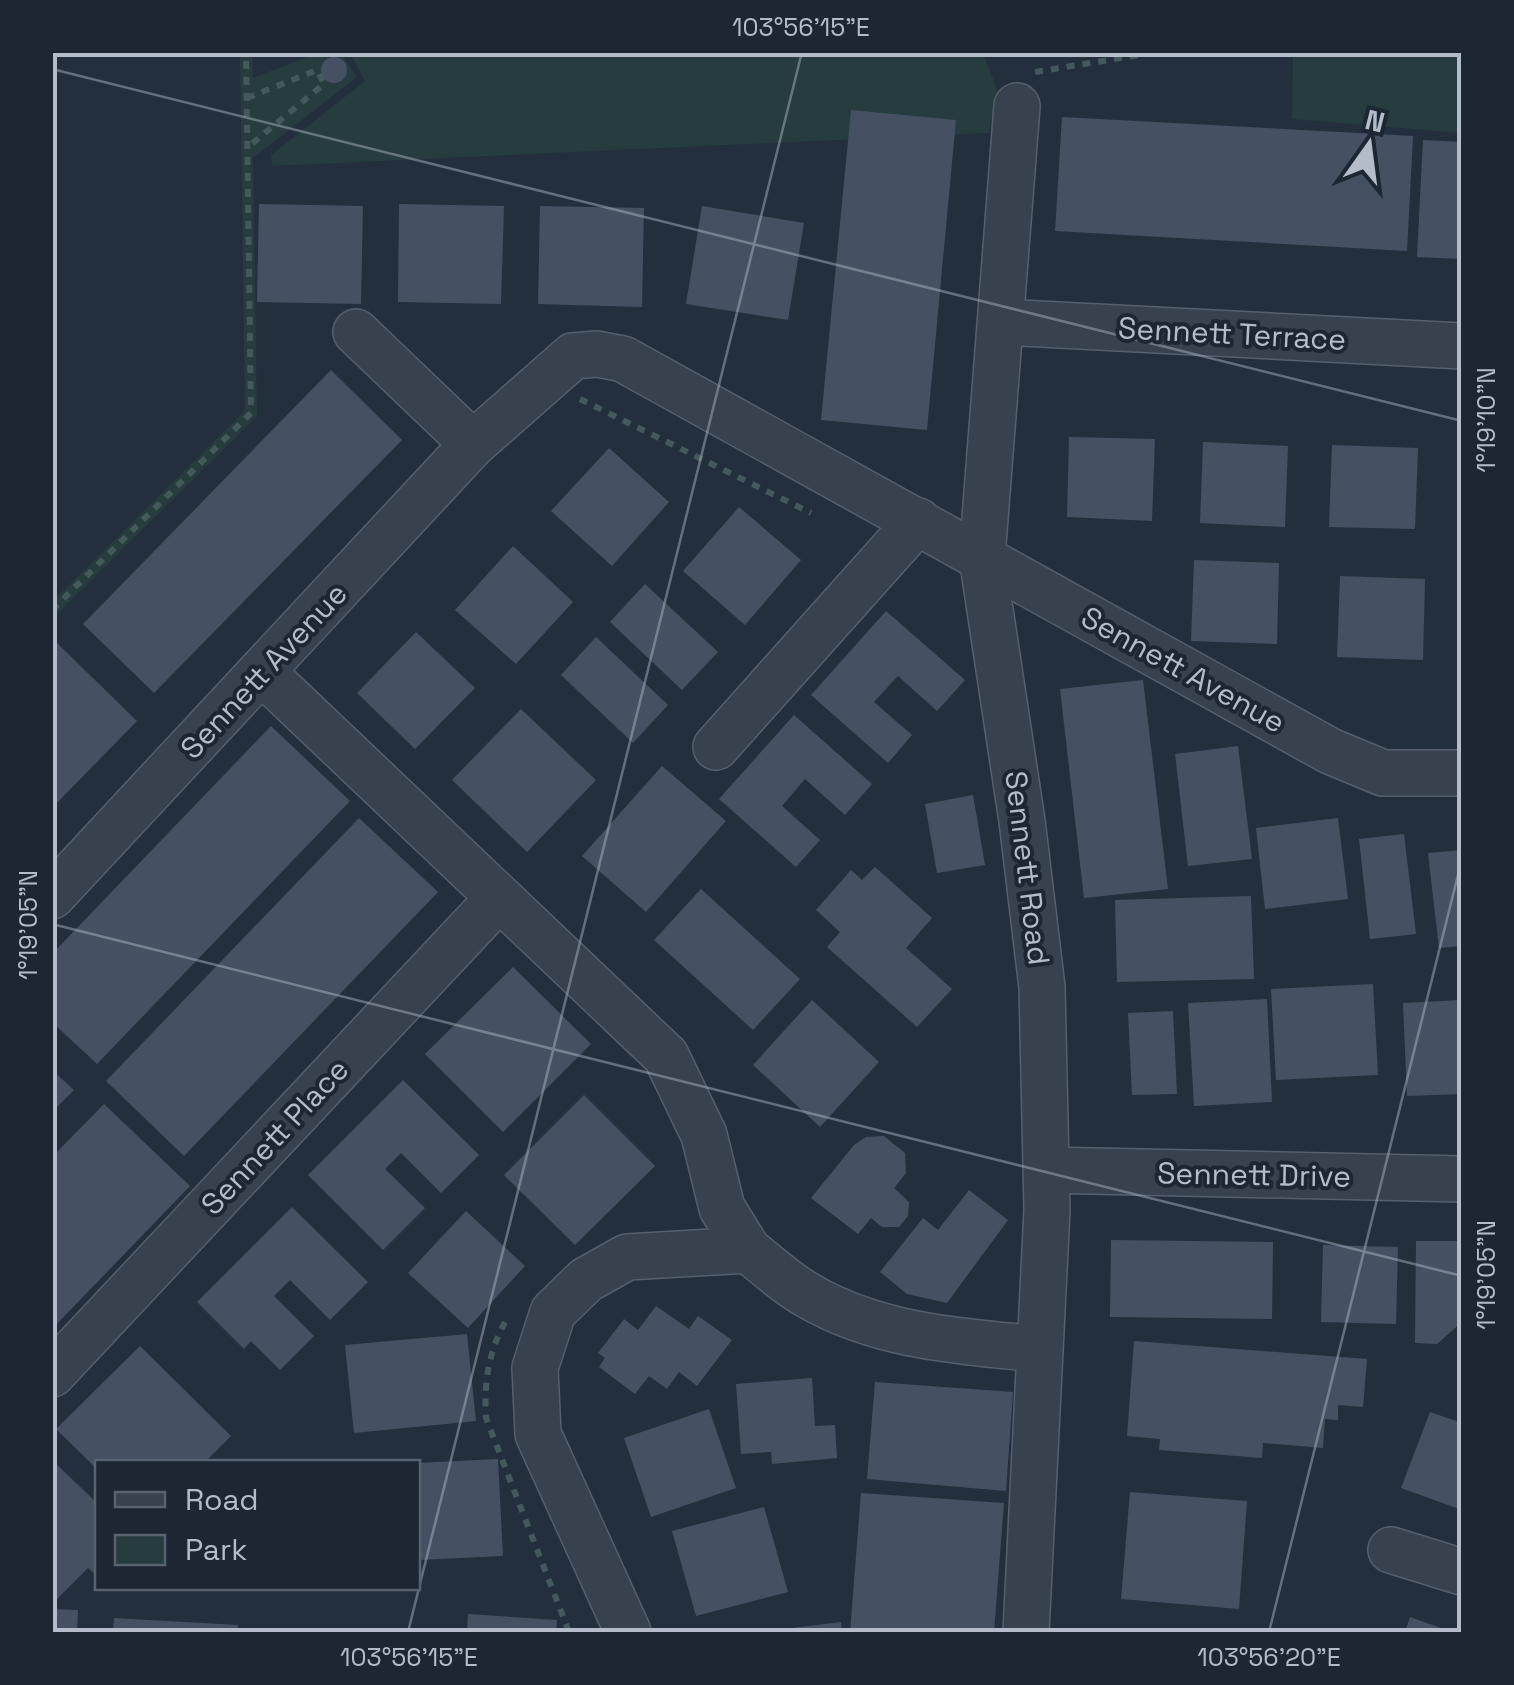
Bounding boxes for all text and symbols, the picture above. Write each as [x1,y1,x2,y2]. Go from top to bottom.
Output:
text: 103°56'15"E [732,11,870,43]
north arrow [1319,95,1419,195]
text: N [1362,101,1389,140]
street label: Sennett Terrace [1117,308,1347,359]
text: 1°19'10"N [1470,367,1502,473]
street label: Sennett Avenue [172,574,355,767]
street label: Sennett Avenue [1074,597,1292,742]
street label: Sennett Road [996,769,1059,967]
text: 1°19'05"N [12,870,44,980]
street label: Sennett Place [192,1050,357,1223]
street label: Sennett Drive [1157,1153,1351,1196]
text: 1°19'05"N [1470,1220,1502,1330]
legend [95,1460,420,1590]
text: Road [185,1480,259,1519]
text: Park [185,1530,247,1569]
text: 103°56'15"E [340,1641,478,1673]
text: 103°56'20"E [1197,1641,1341,1673]

